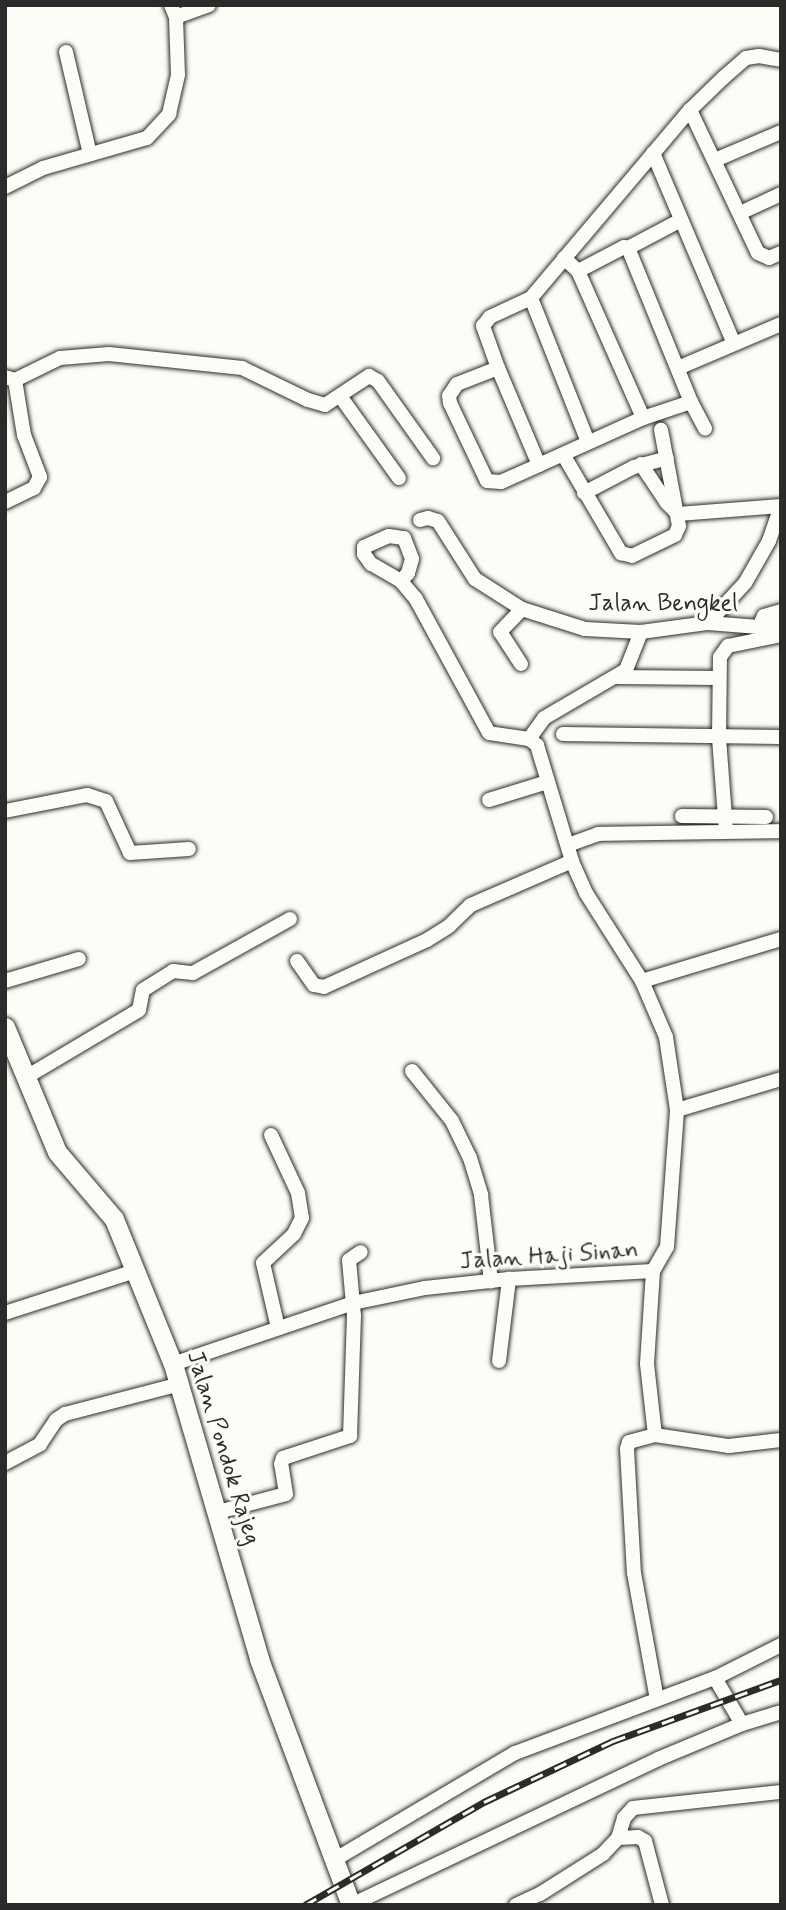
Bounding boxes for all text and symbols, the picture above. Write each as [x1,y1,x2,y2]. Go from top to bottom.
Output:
street label: Jalan Bengkel [588,590,738,618]
street label: Jalan Haji Sinan [458,1235,640,1277]
street label: Jalan Pondok Rajeg [179,1346,267,1550]

